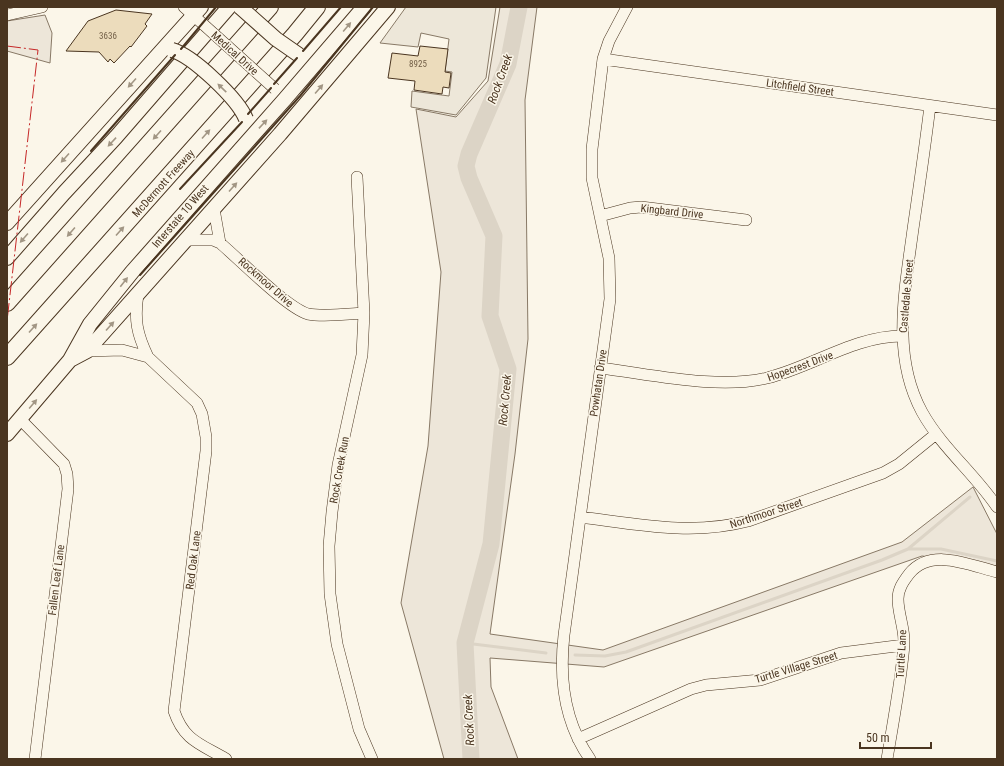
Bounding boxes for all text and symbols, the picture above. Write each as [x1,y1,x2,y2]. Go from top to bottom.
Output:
one-way arrow [343,22,352,32]
street label: Medical Drive [208,29,261,78]
house number: 3636 [99,31,117,41]
water label: Rock Creek [485,52,516,106]
house number: 8925 [409,59,427,69]
street label: Litchfield Street [765,76,835,99]
one-way arrow [128,78,137,88]
one-way arrow [217,83,227,93]
one-way arrow [314,84,323,94]
one-way arrow [258,118,267,129]
one-way arrow [201,129,211,139]
one-way arrow [153,130,162,140]
one-way arrow [107,137,116,147]
street label: McDermott Freeway [130,146,197,220]
one-way arrow [61,154,70,163]
street label: Interstate 10 West [149,182,211,251]
one-way arrow [228,182,238,192]
street label: Kingbard Drive [640,202,704,221]
one-way arrow [115,226,124,236]
one-way arrow [66,227,75,237]
one-way arrow [19,233,29,243]
street label: Rockmoor Drive [236,255,296,310]
street label: Castledale Street [897,259,916,334]
one-way arrow [119,276,128,287]
one-way arrow [105,321,114,331]
one-way arrow [28,324,37,333]
street label: Powhatan Drive [587,349,610,417]
street label: Hopecrest Drive [765,349,835,384]
water label: Rock Creek [496,373,514,426]
one-way arrow [28,399,37,409]
street label: Rock Creek Run [327,436,352,505]
street label: Northmoor Street [728,496,804,531]
street label: Red Oak Lane [183,530,204,590]
street label: Fallen Leaf Lane [46,544,67,616]
street label: Turtle Lane [894,629,909,679]
street label: Turtle Village Street [753,649,839,686]
water label: Rock Creek [461,693,477,746]
scale bar [860,724,931,750]
text: 50 m [866,731,890,745]

